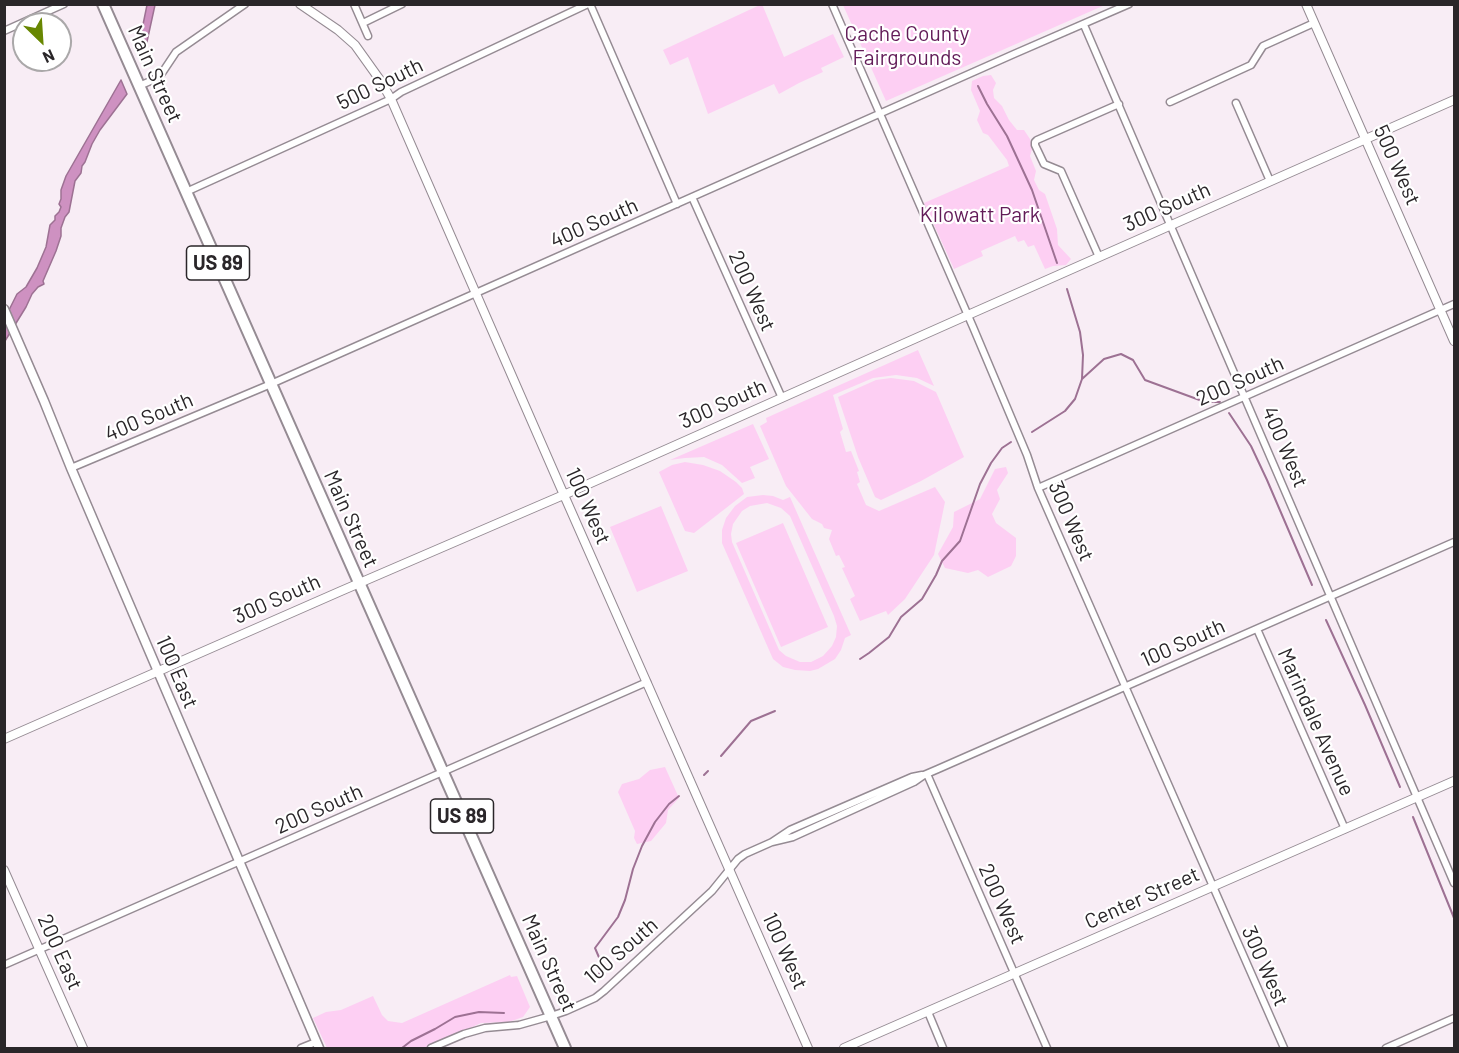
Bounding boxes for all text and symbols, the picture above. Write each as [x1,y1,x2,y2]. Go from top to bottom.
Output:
north arrow [12,12,72,72]
street label: Main Street [122,21,188,127]
park label: Cache County Fairgrounds [845,21,969,71]
text: N [40,46,58,68]
street label: 500 South [333,52,427,116]
street label: 500 West [1368,121,1426,209]
street label: 300 South [1120,177,1214,237]
street label: 400 South [546,192,642,254]
park label: Kilowatt Park [920,202,1040,228]
road number: US 89 [186,246,250,280]
street label: 200 West [723,247,781,335]
street label: 200 South [1192,351,1288,411]
street label: 300 South [676,374,770,434]
street label: 400 South [101,387,197,447]
street label: 400 West [1257,403,1313,491]
street label: 100 West [560,464,616,548]
street label: Main Street [318,466,384,572]
street label: 300 West [1043,477,1099,565]
street label: 300 South [230,569,324,629]
street label: 100 South [1137,613,1229,673]
street label: 100 East [150,632,204,712]
street label: Marindale Avenue [1272,644,1360,800]
street label: 200 South [271,779,367,839]
road number: US 89 [430,799,494,833]
street label: 200 West [973,860,1031,948]
street label: Center Street [1081,861,1203,935]
street label: 100 West [757,909,813,993]
street label: 200 East [32,910,88,994]
street label: Main Street [516,910,582,1016]
street label: 100 South [579,912,663,990]
street label: 300 West [1236,922,1294,1010]

